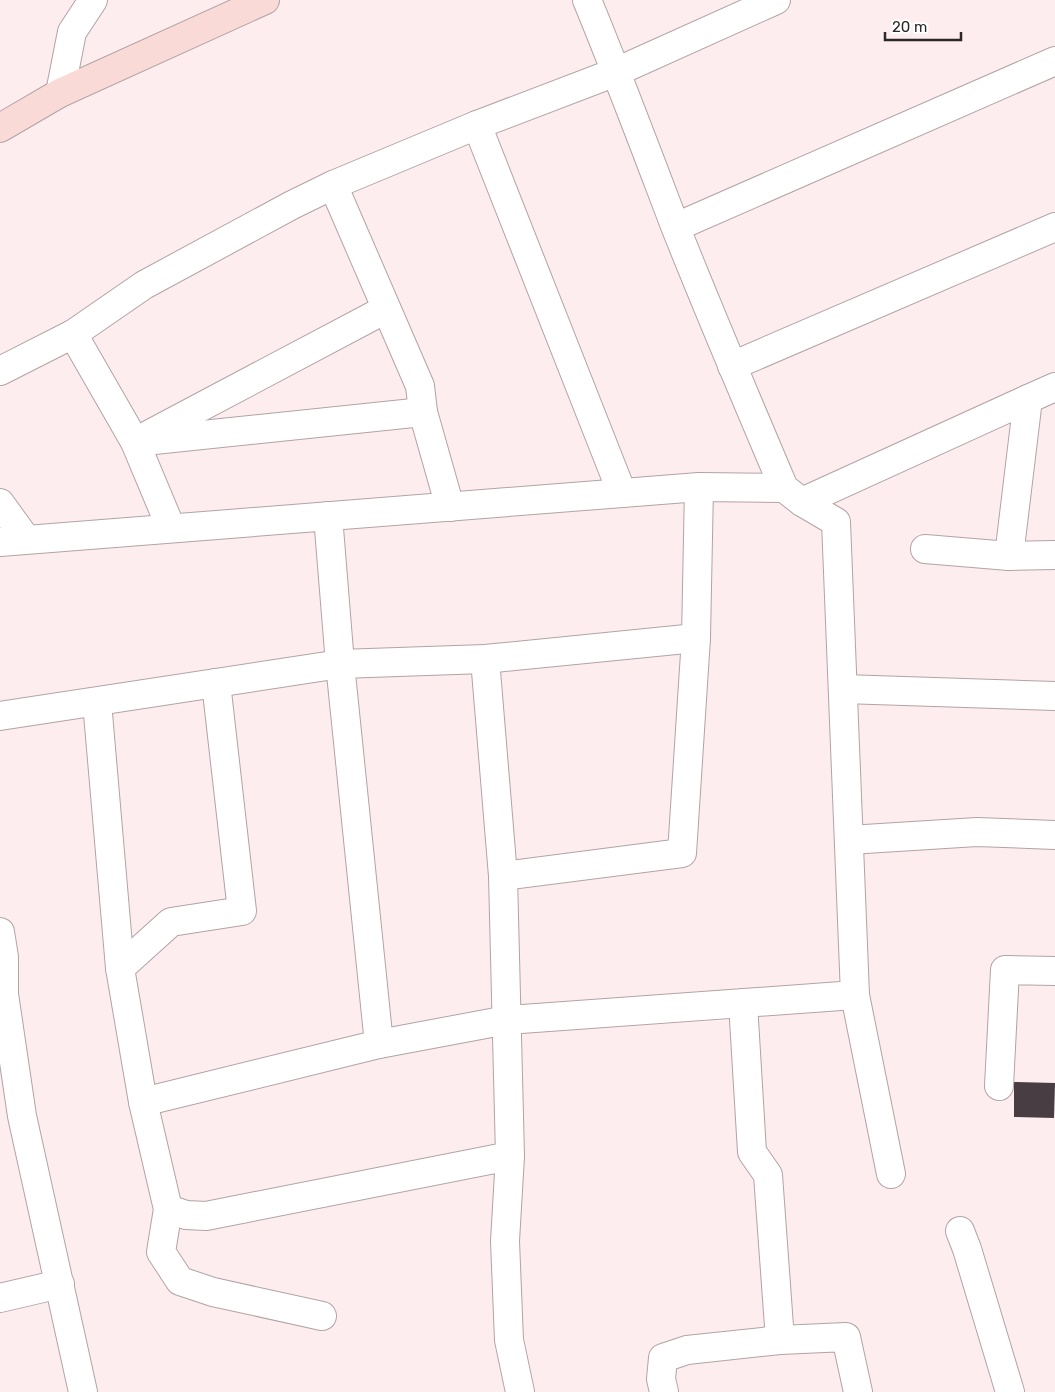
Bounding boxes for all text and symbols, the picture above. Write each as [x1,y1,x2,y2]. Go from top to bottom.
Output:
scale bar [885,10,961,42]
text: 20 m [892,18,927,36]

